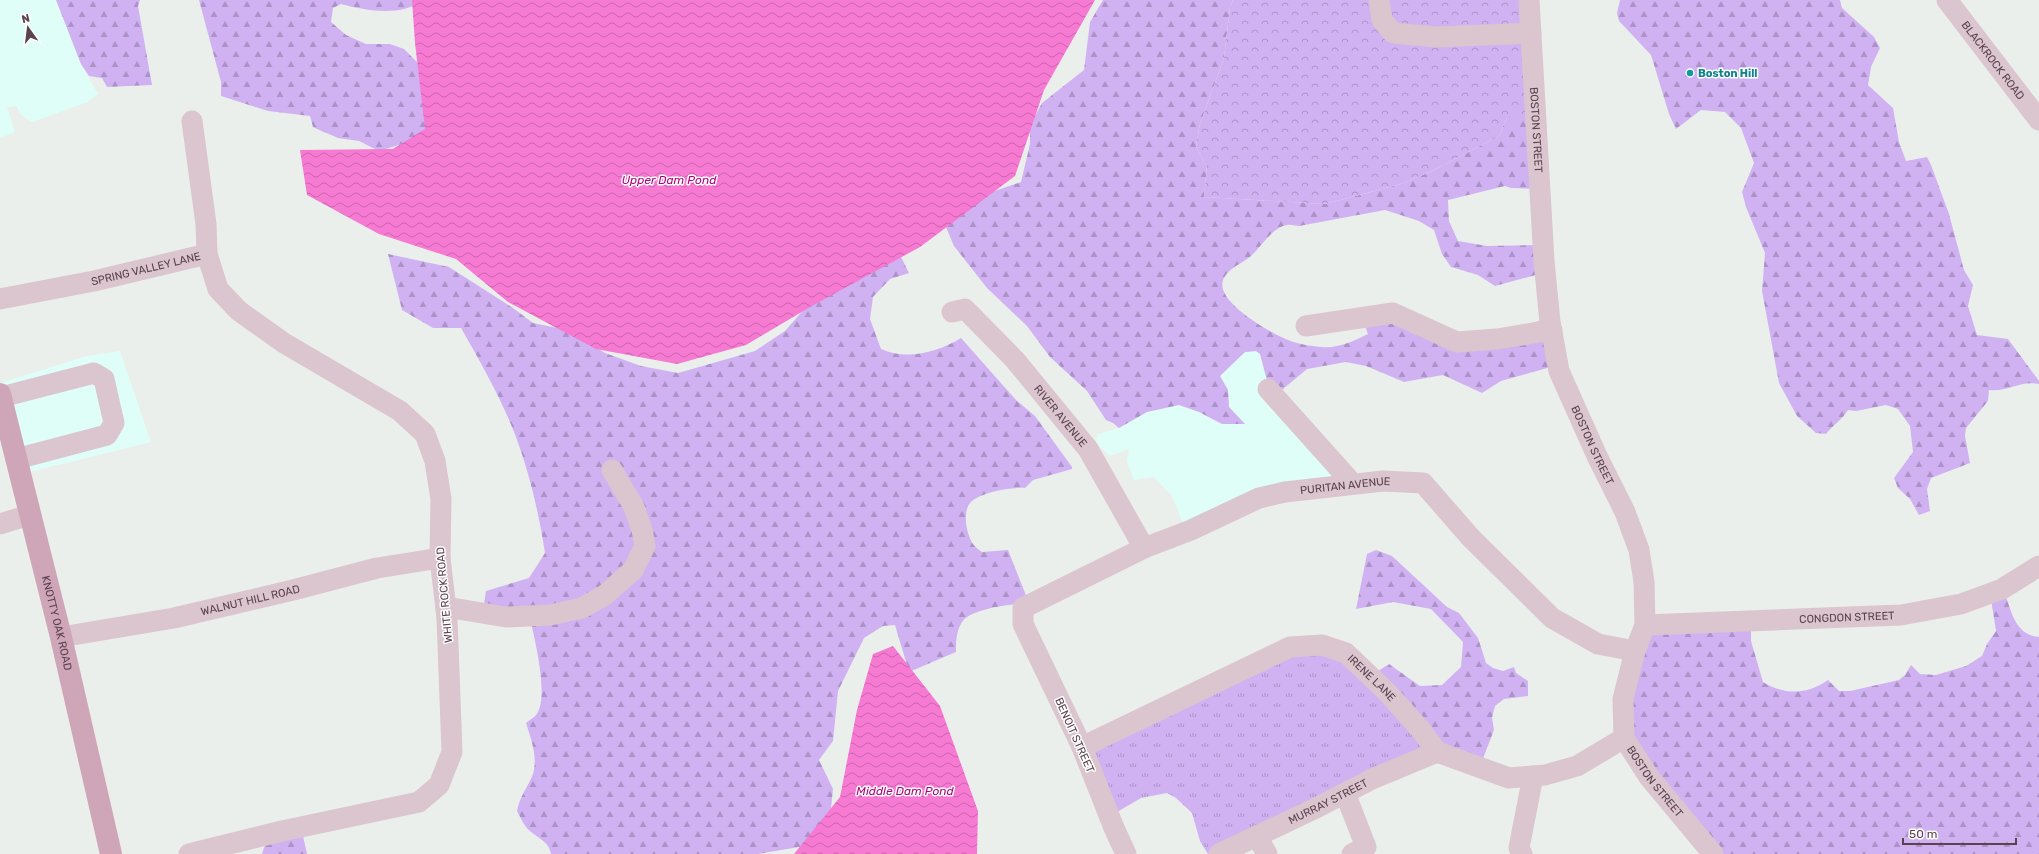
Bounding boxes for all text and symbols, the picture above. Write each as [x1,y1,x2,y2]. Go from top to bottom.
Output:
north arrow [8,8,48,48]
text: N [20,11,31,26]
street label: BLACKROCK ROAD [1959,19,2027,102]
place label: Boston Hill [1698,67,1757,80]
marker: Boston Hill [1685,68,1695,78]
street label: BOSTON STREET [1527,87,1545,174]
water label: Upper Dam Pond [622,173,717,187]
street label: SPRING VALLEY LANE [90,250,202,288]
street label: RIVER AVENUE [1031,382,1090,450]
street label: BOSTON STREET [1568,404,1617,488]
street label: PURITAN AVENUE [1299,475,1391,497]
street label: WHITE ROCK ROAD [434,547,455,643]
street label: KNOTTY OAK ROAD [39,574,74,672]
street label: WALNUT HILL ROAD [200,582,301,618]
street label: CONGDON STREET [1799,609,1895,626]
street label: IRENE LANE [1345,652,1398,705]
street label: BENOIT STREET [1052,696,1097,775]
street label: BOSTON STREET [1624,744,1686,820]
street label: MURRAY STREET [1286,776,1371,827]
water label: Middle Dam Pond [856,784,955,798]
scale bar [1903,820,2016,846]
text: 50 m [1909,827,1937,841]

